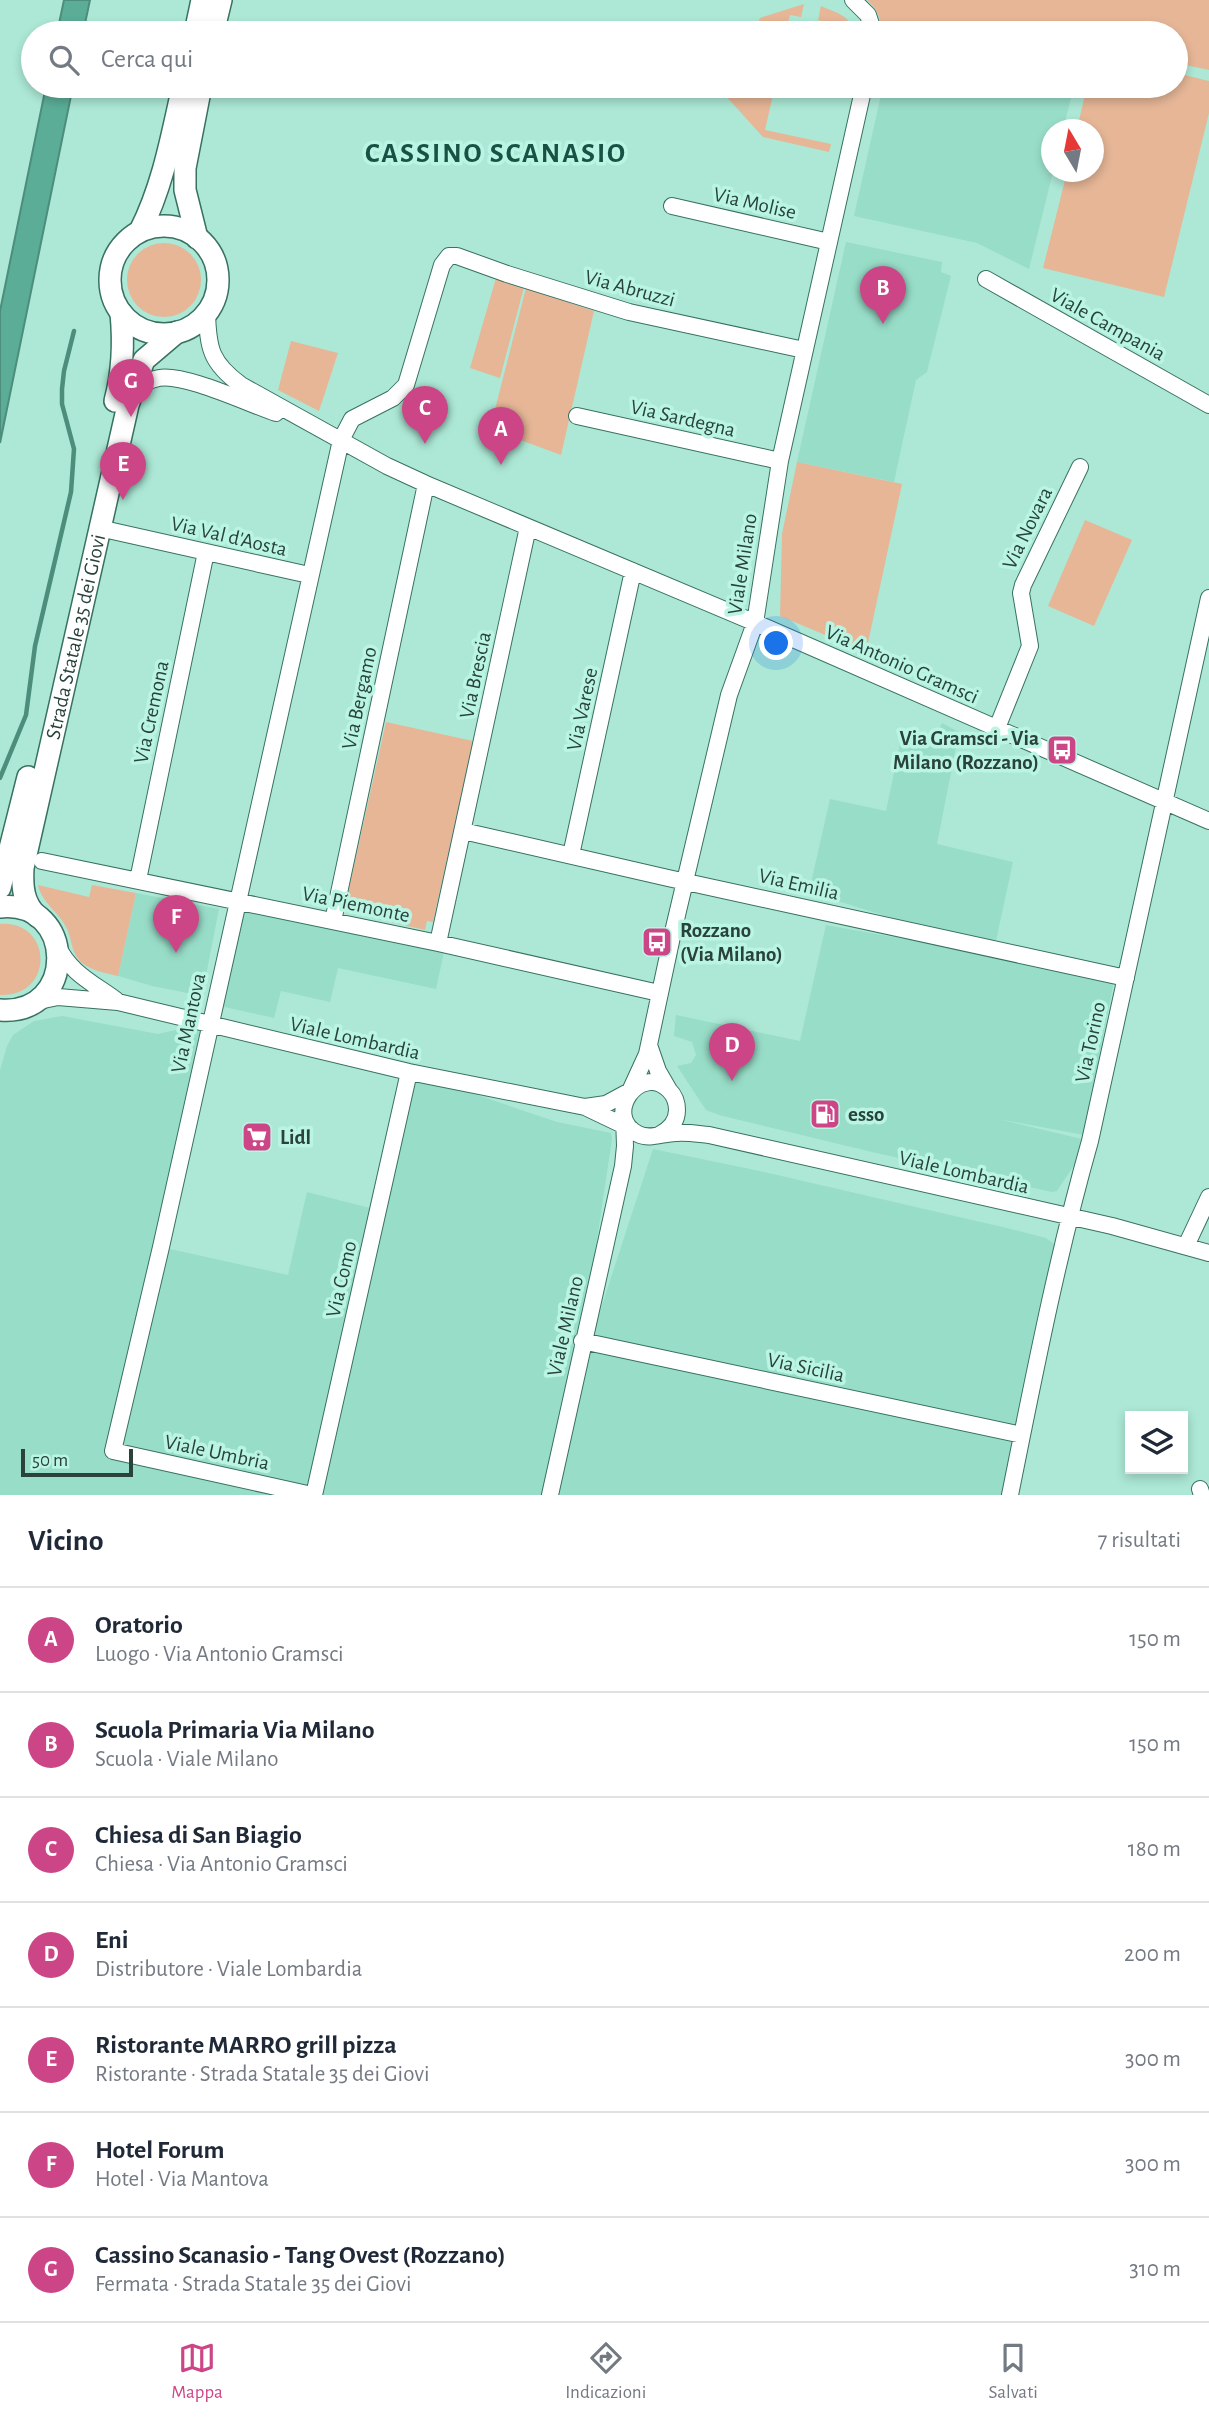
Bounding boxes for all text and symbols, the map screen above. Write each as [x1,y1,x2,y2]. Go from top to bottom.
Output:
search box [21,21,1188,98]
icon: search [45,41,83,79]
text: Cerca qui [101,46,193,72]
north arrow [1041,119,1104,182]
district label: CASSINO SCANASIO [365,140,627,168]
street label: Via Molise [711,184,798,223]
street label: Via Abruzzi [582,266,677,311]
pin: B [860,266,906,324]
street label: Viale Campania [1047,284,1169,365]
pin: G [108,359,154,417]
pin: C [402,386,448,444]
street label: Via Sardegna [628,396,738,441]
pin: A [478,407,524,465]
pin: E [100,442,146,500]
street label: Via Novara [999,484,1056,573]
street label: Viale Milano [724,512,761,616]
street label: Via Val d'Aosta [169,513,289,560]
street label: Strada Statale 35 dei Giovi [43,532,109,741]
street label: Via Antonio Gramsci [822,621,981,708]
your location [759,626,793,660]
street label: Via Brescia [456,629,495,720]
street label: Via Bergamo [338,645,381,751]
street label: Via Cremona [130,659,173,765]
street label: Via Varese [563,666,602,752]
place label: Via Gramsci - Via Milano (Rozzano) [893,728,1039,773]
bus stop icon: Via Gramsci - Via Milano (Rozzano) [1045,733,1079,767]
street label: Via Emilia [757,865,841,904]
street label: Via Piemonte [300,883,412,926]
pin: F [153,895,199,953]
place label: Rozzano (Via Milano) [680,920,783,965]
bus stop icon: Rozzano (Via Milano) [640,925,674,959]
street label: Via Mantova [168,971,209,1075]
street label: Via Torino [1072,1000,1109,1084]
street label: Viale Lombardia [288,1013,422,1064]
pin: D [709,1023,755,1081]
fuel station icon: esso [808,1097,842,1131]
place label: esso [848,1104,884,1125]
supermarket icon: Lidl [240,1120,274,1154]
place label: Lidl [280,1127,311,1148]
street label: Viale Lombardia [897,1147,1031,1198]
street label: Via Como [323,1239,360,1319]
street label: Viale Milano [544,1274,587,1378]
street label: Via Sicilia [765,1349,847,1386]
map controls [1125,1411,1188,1474]
button: layers [1125,1411,1188,1474]
street label: Viale Umbria [163,1431,272,1474]
scale bar [21,1446,133,1478]
text: 50 m [32,1451,68,1470]
text: Vicino [28,1526,104,1556]
text: 7 risultati [1098,1529,1181,1552]
text: Oratorio [95,1612,183,1638]
text: A [44,1628,58,1651]
text: 150 m [1129,1628,1181,1651]
text: Luogo · Via Antonio Gramsci [95,1643,344,1666]
text: Scuola Primaria Via Milano [95,1717,375,1743]
text: B [44,1733,58,1756]
text: 150 m [1129,1733,1181,1756]
text: Scuola · Viale Milano [95,1748,279,1771]
text: Chiesa di San Biagio [95,1822,302,1848]
text: C [45,1838,57,1861]
text: 180 m [1128,1838,1181,1861]
text: Chiesa · Via Antonio Gramsci [95,1853,348,1876]
text: Eni [95,1927,129,1953]
text: D [43,1943,59,1966]
text: 200 m [1124,1943,1181,1966]
text: Distributore · Viale Lombardia [95,1958,362,1981]
text: Ristorante MARRO grill pizza [95,2032,397,2058]
text: E [45,2048,57,2071]
text: 300 m [1125,2048,1181,2071]
text: Ristorante · Strada Statale 35 dei Giovi [95,2063,429,2086]
text: Hotel Forum [95,2137,224,2163]
text: F [46,2153,56,2176]
text: 300 m [1125,2153,1181,2176]
text: Hotel · Via Mantova [95,2168,269,2191]
text: Cassino Scanasio - Tang Ovest (Rozzano) [95,2242,506,2268]
text: G [44,2258,58,2281]
text: 310 m [1129,2258,1181,2281]
text: Fermata · Strada Statale 35 dei Giovi [95,2273,412,2296]
tab: Mappa [171,2339,223,2404]
tab: Indicazioni [565,2339,646,2404]
tab: Salvati [989,2339,1038,2404]

